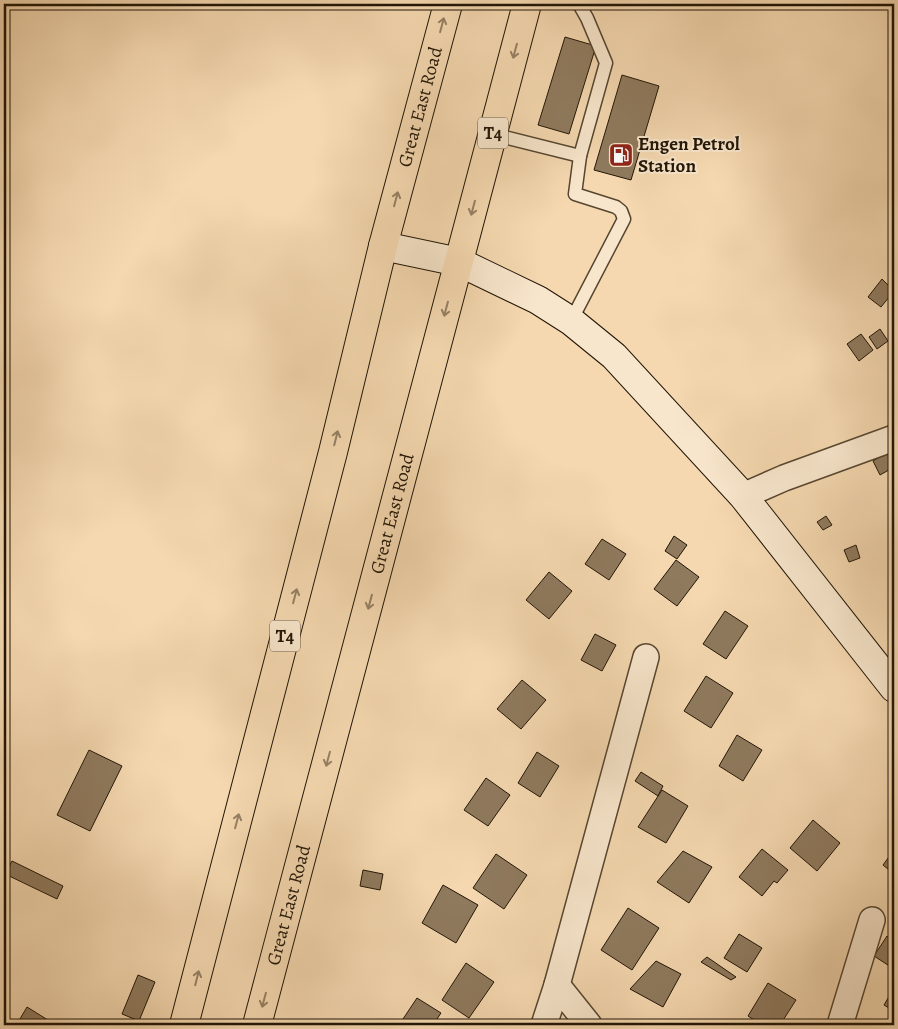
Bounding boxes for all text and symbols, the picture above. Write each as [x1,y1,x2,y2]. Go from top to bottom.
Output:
one-way arrow [438,18,447,34]
one-way arrow [510,42,519,58]
street label: Great East Road [392,43,449,170]
road number: T4 [478,118,508,148]
place label: Engen Petrol Station [638,131,740,179]
fuel station icon: Engen Petrol Station [608,142,634,168]
one-way arrow [391,191,401,207]
one-way arrow [468,199,477,215]
one-way arrow [441,301,451,317]
one-way arrow [332,431,341,447]
street label: Great East Road [364,450,421,577]
one-way arrow [291,588,301,604]
one-way arrow [364,593,374,609]
road number: T4 [270,620,300,652]
one-way arrow [323,750,332,766]
one-way arrow [233,813,242,829]
street label: Great East Road [260,841,317,968]
one-way arrow [192,971,202,987]
one-way arrow [259,992,268,1008]

